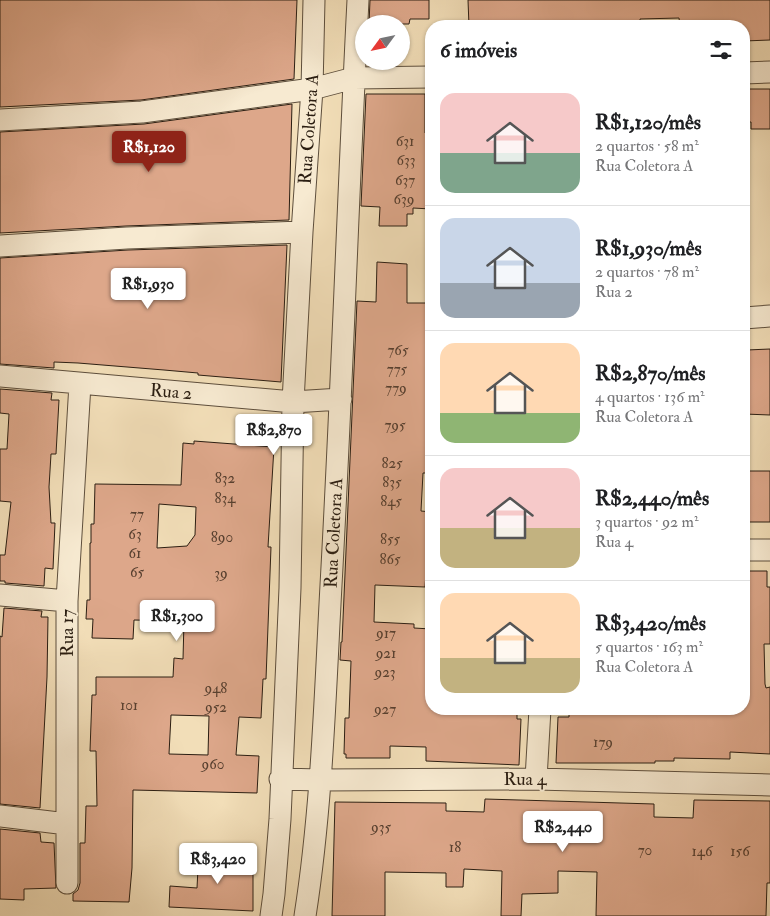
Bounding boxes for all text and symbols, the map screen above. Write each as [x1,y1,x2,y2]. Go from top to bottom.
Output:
north arrow [355,15,410,70]
map controls [355,15,410,70]
icon: filters [707,36,735,64]
text: 6 imóveis [440,37,517,64]
street label: Rua Coletora A [294,72,324,185]
text: R$1,120/mês [595,109,701,136]
icon: home [480,113,540,173]
pin: R$1,120 [103,130,195,173]
house number: 631 [396,132,414,151]
text: 2 quartos · 58 m² [595,136,699,156]
text: R$1,120 [123,137,175,157]
house number: 633 [396,151,416,170]
text: Rua Coletora A [595,156,694,176]
house number: 637 [395,171,415,190]
house number: 639 [394,190,415,209]
text: R$1,930/mês [595,235,702,262]
icon: home [480,238,540,298]
text: 2 quartos · 78 m² [595,262,699,282]
pin: R$1,930 [102,268,194,310]
text: R$1,930 [122,274,174,294]
text: Rua 2 [595,282,633,302]
house number: 765 [387,341,409,360]
house number: 775 [387,360,408,379]
text: R$2,870/mês [595,360,705,387]
icon: home [480,363,540,423]
street label: Rua 2 [149,379,193,405]
house number: 779 [385,379,407,398]
text: 4 quartos · 136 m² [595,387,705,407]
text: Rua Coletora A [595,407,694,427]
pin: R$2,870 [228,414,320,456]
house number: 795 [384,416,406,435]
text: R$2,870 [246,420,302,440]
house number: 825 [381,454,403,473]
house number: 832 [215,469,236,488]
house number: 835 [382,473,402,492]
street label: Rua Coletora A [320,477,348,589]
text: R$2,440/mês [595,485,709,512]
icon: home [480,488,540,548]
house number: 834 [215,489,236,508]
house number: 845 [380,492,402,511]
house number: 77 [130,505,144,524]
text: 3 quartos · 92 m² [595,512,698,532]
house number: 63 [128,525,142,544]
house number: 890 [211,528,233,547]
house number: 855 [380,530,401,549]
text: Rua 4 [595,532,633,552]
house number: 61 [129,544,141,563]
house number: 865 [379,550,401,569]
house number: 65 [130,563,144,582]
house number: 39 [214,564,228,583]
pin: R$1,300 [131,600,223,642]
text: R$1,300 [151,606,203,626]
street label: Rua 17 [56,609,79,657]
text: R$3,420/mês [595,610,706,637]
icon: home [480,613,540,673]
house number: 917 [375,624,396,643]
text: 5 quartos · 163 m² [595,637,703,657]
house number: 921 [375,644,396,663]
text: Rua Coletora A [595,657,694,677]
house number: 923 [373,663,396,682]
house number: 948 [204,679,227,698]
house number: 101 [120,696,138,715]
house number: 952 [204,698,227,717]
house number: 927 [373,700,396,719]
house number: 179 [593,733,613,752]
house number: 960 [201,755,224,774]
street label: Rua 4 [504,768,548,791]
pin: R$2,440 [517,810,609,853]
text: R$2,440 [534,817,592,837]
house number: 935 [370,818,391,837]
house number: 18 [449,838,461,857]
house number: 70 [638,841,652,860]
pin: R$3,420 [172,842,264,885]
house number: 146 [692,842,714,861]
house number: 156 [730,842,751,861]
text: R$3,420 [190,849,246,869]

